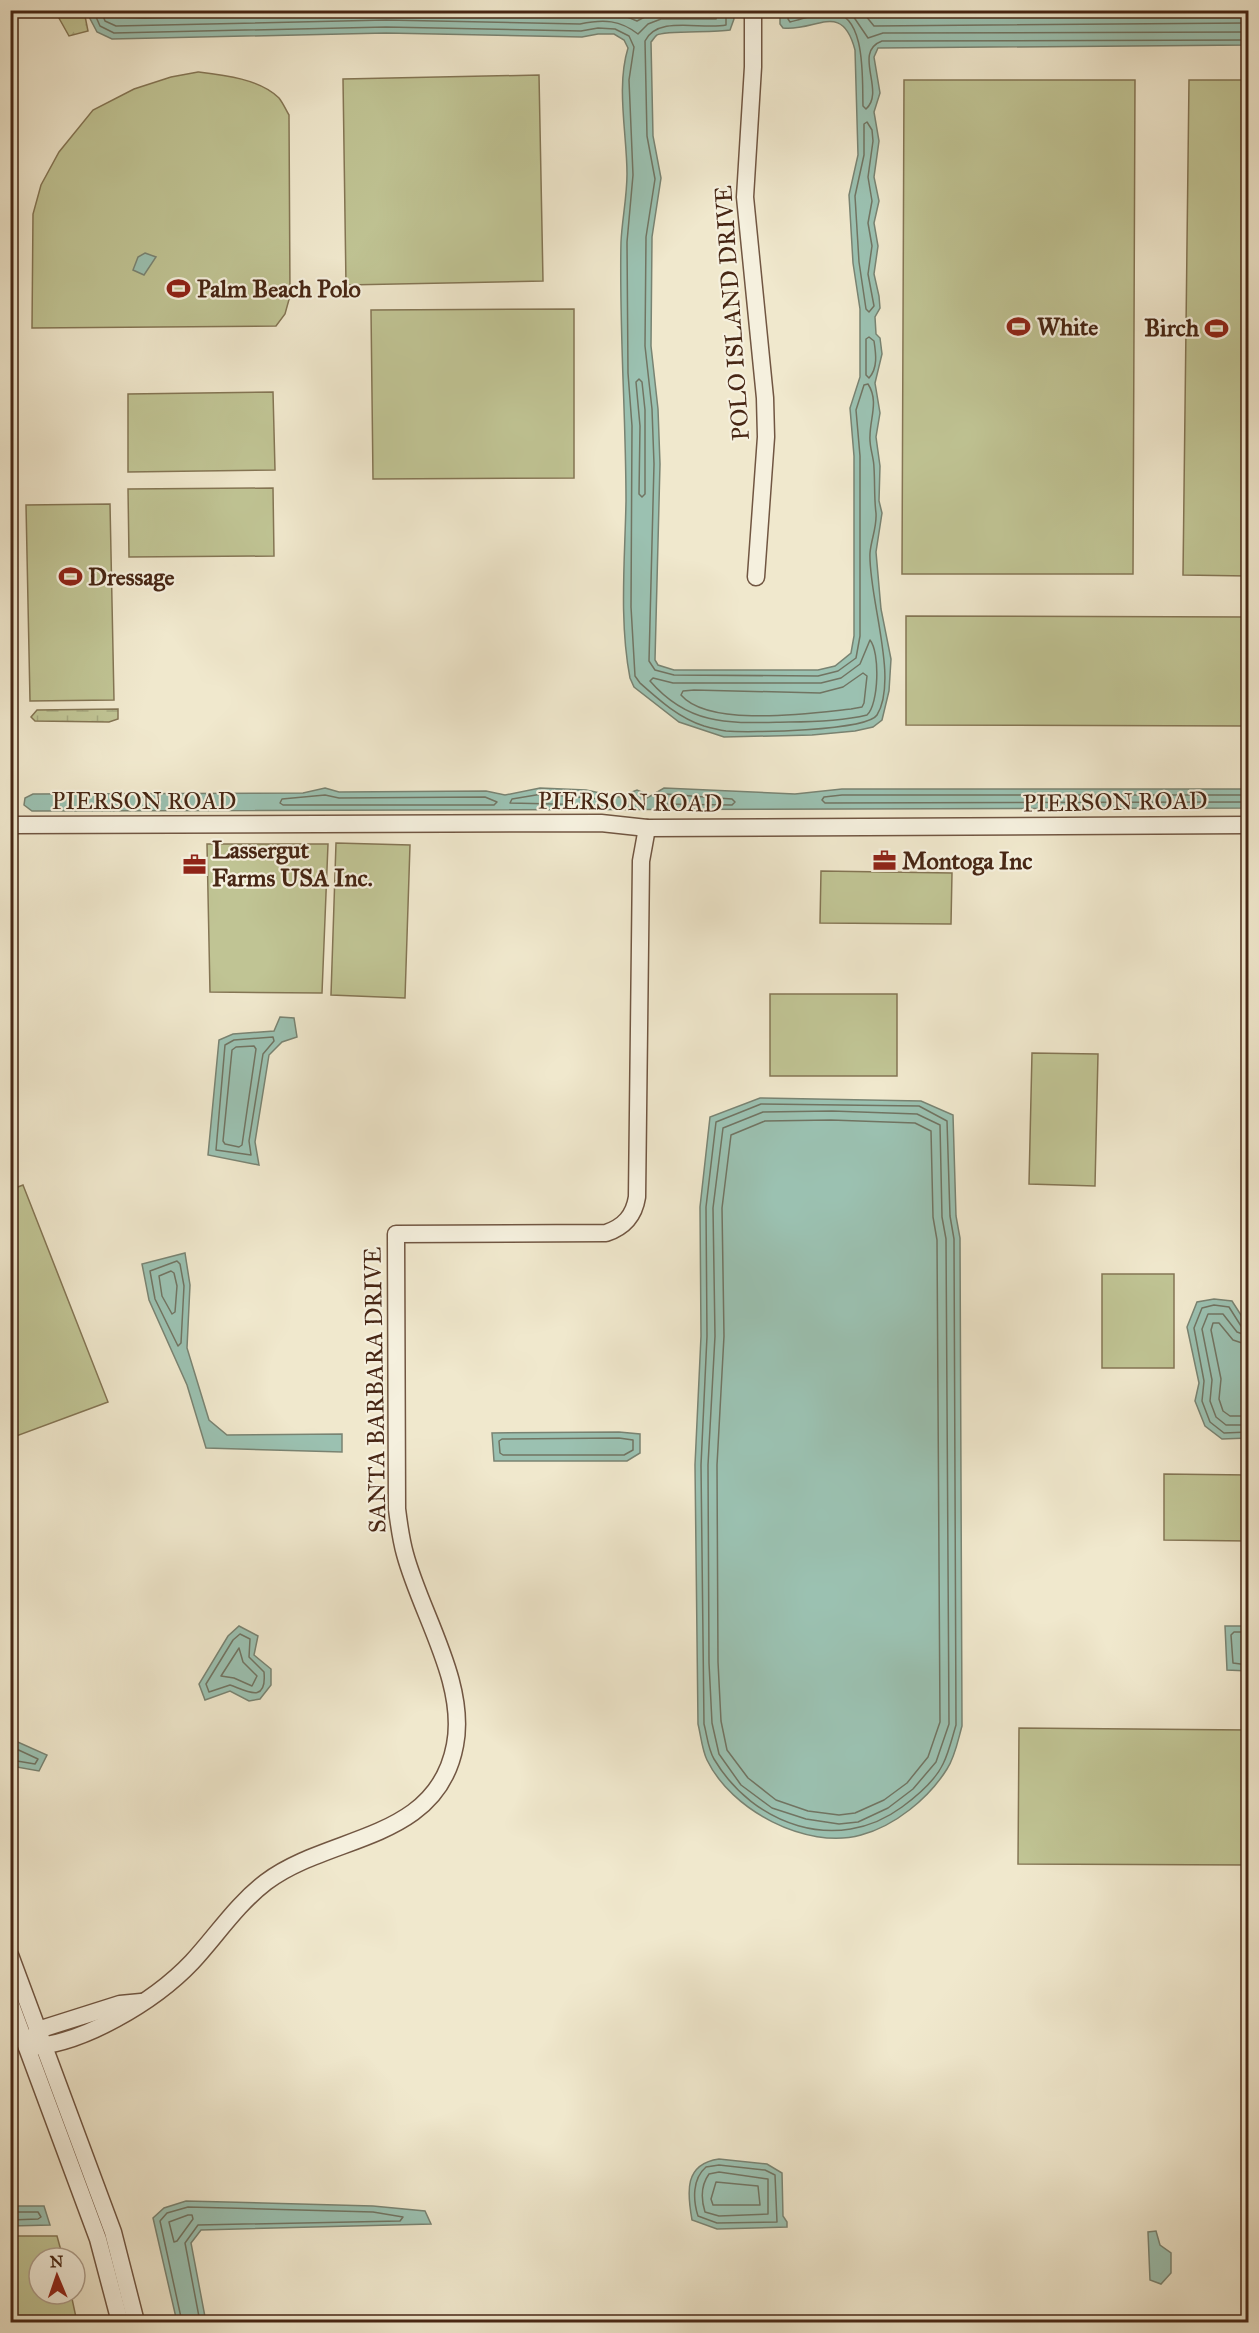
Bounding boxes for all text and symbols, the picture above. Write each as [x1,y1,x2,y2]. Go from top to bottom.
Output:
street label: POLO ISLAND DRIVE [708,184,756,442]
place label: Palm Beach Polo [197,274,361,304]
sports icon: Palm Beach Polo [166,276,192,302]
place label: White [1037,312,1098,342]
place label: Birch [1144,313,1200,343]
sports icon: White [1006,314,1032,340]
sports icon: Birch [1204,315,1230,341]
place label: Dressage [88,562,175,592]
sports icon: Dressage [57,564,83,590]
street label: PIERSON ROAD [537,785,723,819]
street label: PIERSON ROAD [1022,785,1208,819]
street label: PIERSON ROAD [52,786,236,816]
place label: Lassergut Farms USA Inc. [212,835,373,893]
place label: Montoga Inc [902,846,1032,876]
office icon: Montoga Inc [871,848,897,874]
office icon: Lassergut Farms USA Inc. [181,851,207,877]
street label: SANTA BARBARA DRIVE [358,1246,392,1534]
north arrow [27,2246,87,2306]
text: N [49,2252,64,2271]

